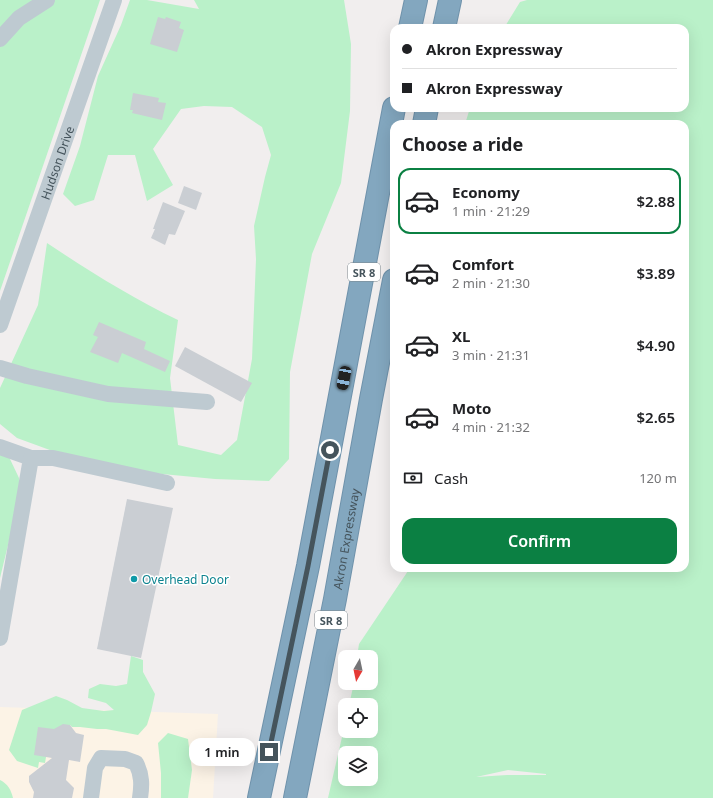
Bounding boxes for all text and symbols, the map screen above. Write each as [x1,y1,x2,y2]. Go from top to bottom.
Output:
text: Akron Expressway [426,39,562,59]
text: Akron Expressway [426,78,562,98]
street label: Hudson Drive [36,123,78,202]
text: Choose a ride [402,132,523,156]
text: Economy [452,182,520,202]
icon: car [404,183,440,219]
text: $2.88 [637,191,675,211]
text: 1 min · 21:29 [452,202,530,220]
text: Comfort [452,254,514,274]
icon: car [404,255,440,291]
road number: SR 8 [348,263,380,281]
text: $3.89 [637,263,675,283]
text: 2 min · 21:30 [452,274,530,292]
text: XL [452,326,470,346]
icon: car [404,327,440,363]
text: $4.90 [637,335,675,355]
text: 3 min · 21:31 [452,346,530,364]
car [336,365,352,391]
text: Moto [452,398,491,418]
icon: car [404,399,440,435]
text: $2.65 [637,407,675,427]
text: 4 min · 21:32 [452,418,530,436]
route start [321,441,339,459]
icon: cash [402,467,424,489]
text: Cash [434,468,468,488]
text: 120 m [639,469,677,487]
street label: Akron Expressway [328,486,363,591]
button: Confirm [402,518,677,564]
place label: Overhead Door [142,571,229,588]
marker: Overhead Door [129,574,139,584]
road number: SR 8 [315,611,347,629]
north arrow [338,650,378,690]
map controls [338,650,378,786]
button: locate [338,698,378,738]
callout: 1 min [189,738,255,766]
text: 1 min [204,743,240,761]
route end [260,743,278,761]
button: layers [338,746,378,786]

